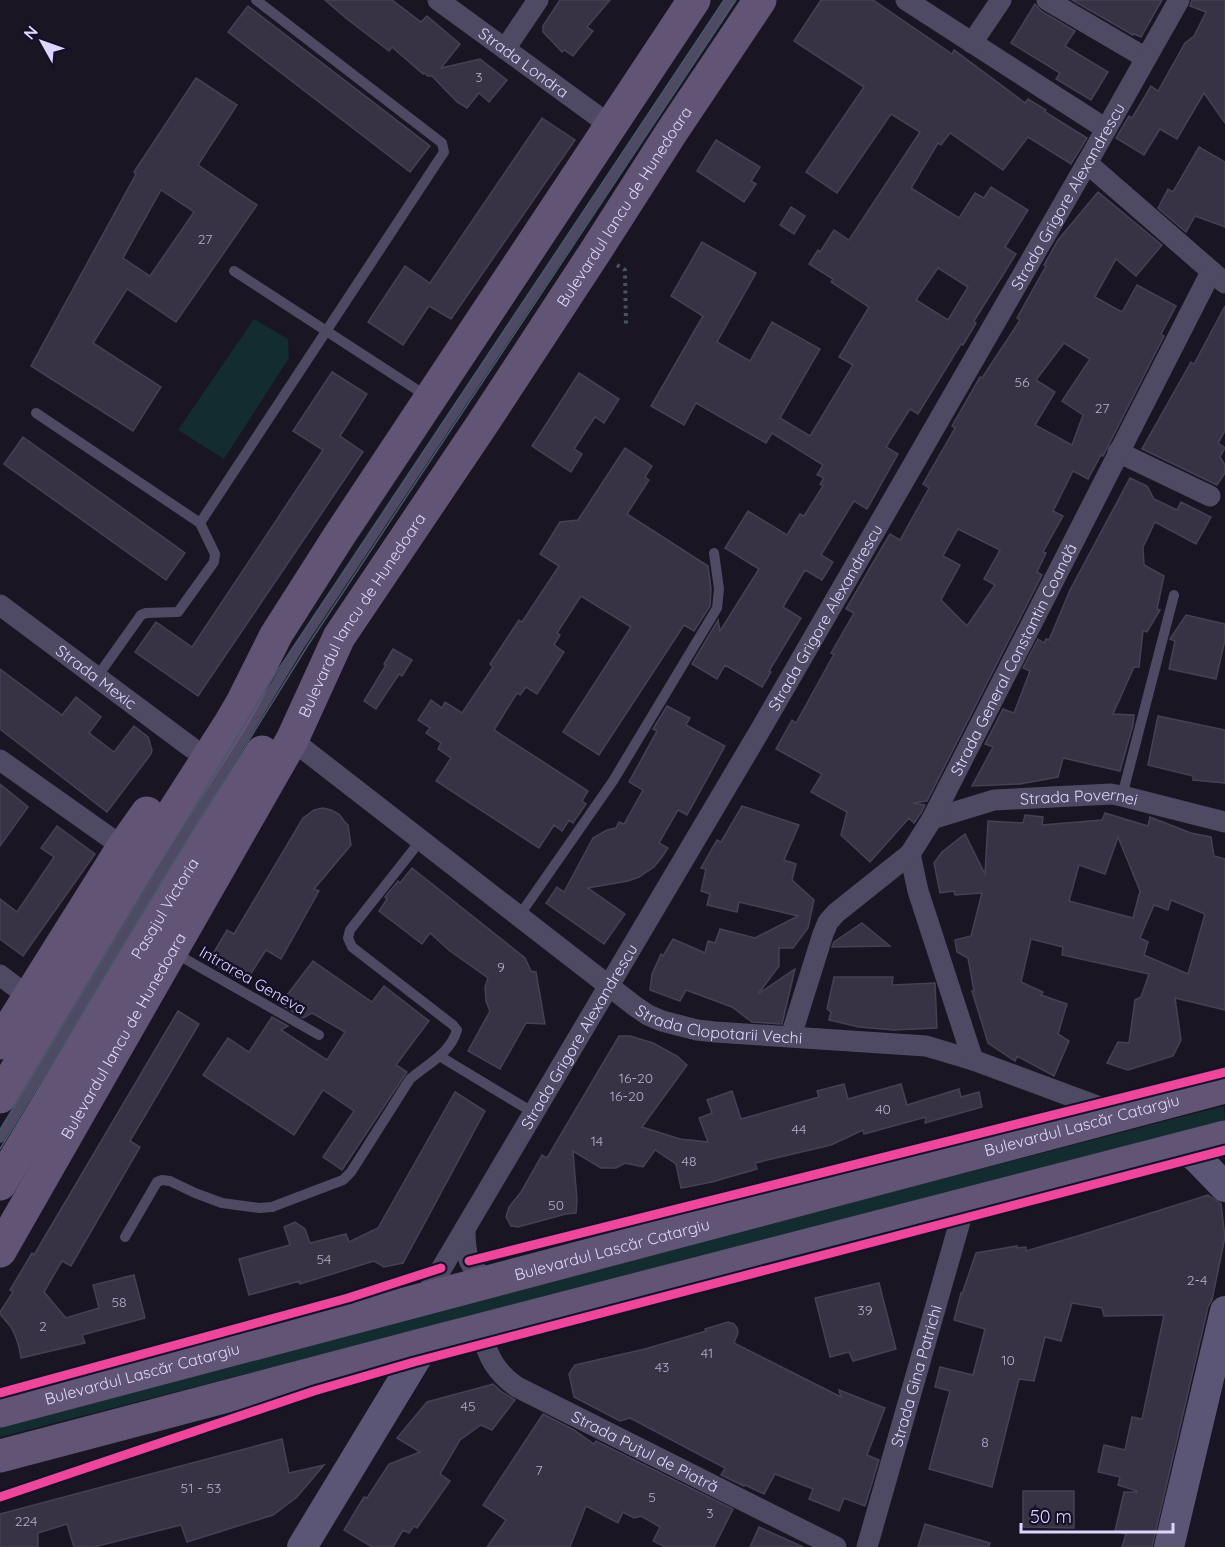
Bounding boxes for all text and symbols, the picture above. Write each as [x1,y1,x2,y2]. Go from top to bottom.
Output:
north arrow [12,12,72,72]
text: N [19,21,42,43]
street label: Strada Londra [475,23,573,102]
house number: 3 [475,68,483,86]
street label: Strada Grigore Alexandrescu [1006,99,1129,293]
street label: Bulevardul Iancu de Hunedoara [552,102,696,311]
house number: 27 [198,230,212,248]
house number: 56 [1014,373,1030,391]
house number: 27 [1095,399,1109,417]
street label: Bulevardul Iancu de Hunedoara [294,509,430,720]
street label: Strada Grigore Alexandrescu [764,521,887,714]
street label: Strada General Constantin Coandă [946,540,1081,779]
street label: Strada Mexic [52,640,141,713]
street label: Strada Povernei [1019,784,1140,810]
street label: Pasajul Victoria [126,854,203,963]
street label: Bulevardul Iancu de Hunedoara [56,929,190,1143]
street label: Strada Grigore Alexandrescu [516,940,642,1133]
street label: Intrarea Geneva [196,941,310,1019]
house number: 9 [497,958,505,976]
street label: Strada Clopotarii Vechi [632,1000,803,1048]
house number: 16-20 [619,1069,653,1087]
house number: 16-20 [610,1087,644,1105]
street label: Bulevardul Lascăr Catargiu [982,1089,1182,1160]
house number: 40 [875,1100,891,1118]
house number: 44 [792,1120,806,1138]
house number: 14 [591,1132,603,1150]
house number: 48 [682,1152,696,1170]
house number: 50 [548,1196,564,1214]
street label: Bulevardul Lascăr Catargiu [512,1214,712,1285]
house number: 54 [316,1250,332,1268]
house number: 2-4 [1187,1271,1207,1289]
house number: 58 [111,1293,127,1311]
house number: 39 [857,1301,873,1319]
street label: Strada Gina Patrichi [886,1303,946,1449]
house number: 2 [39,1317,47,1335]
street label: Bulevardul Lascăr Catargiu [42,1338,242,1409]
house number: 41 [701,1344,713,1362]
house number: 10 [1001,1351,1015,1369]
house number: 43 [655,1358,669,1376]
house number: 45 [460,1397,476,1415]
street label: Strada Puțul de Piatră [568,1406,722,1497]
house number: 8 [981,1433,989,1451]
house number: 7 [535,1461,543,1479]
house number: 51 - 53 [181,1479,221,1497]
house number: 5 [648,1488,656,1506]
scale bar [1021,1496,1172,1534]
house number: 3 [706,1504,714,1522]
text: 50 m [1030,1505,1072,1528]
house number: 224 [15,1512,37,1530]

